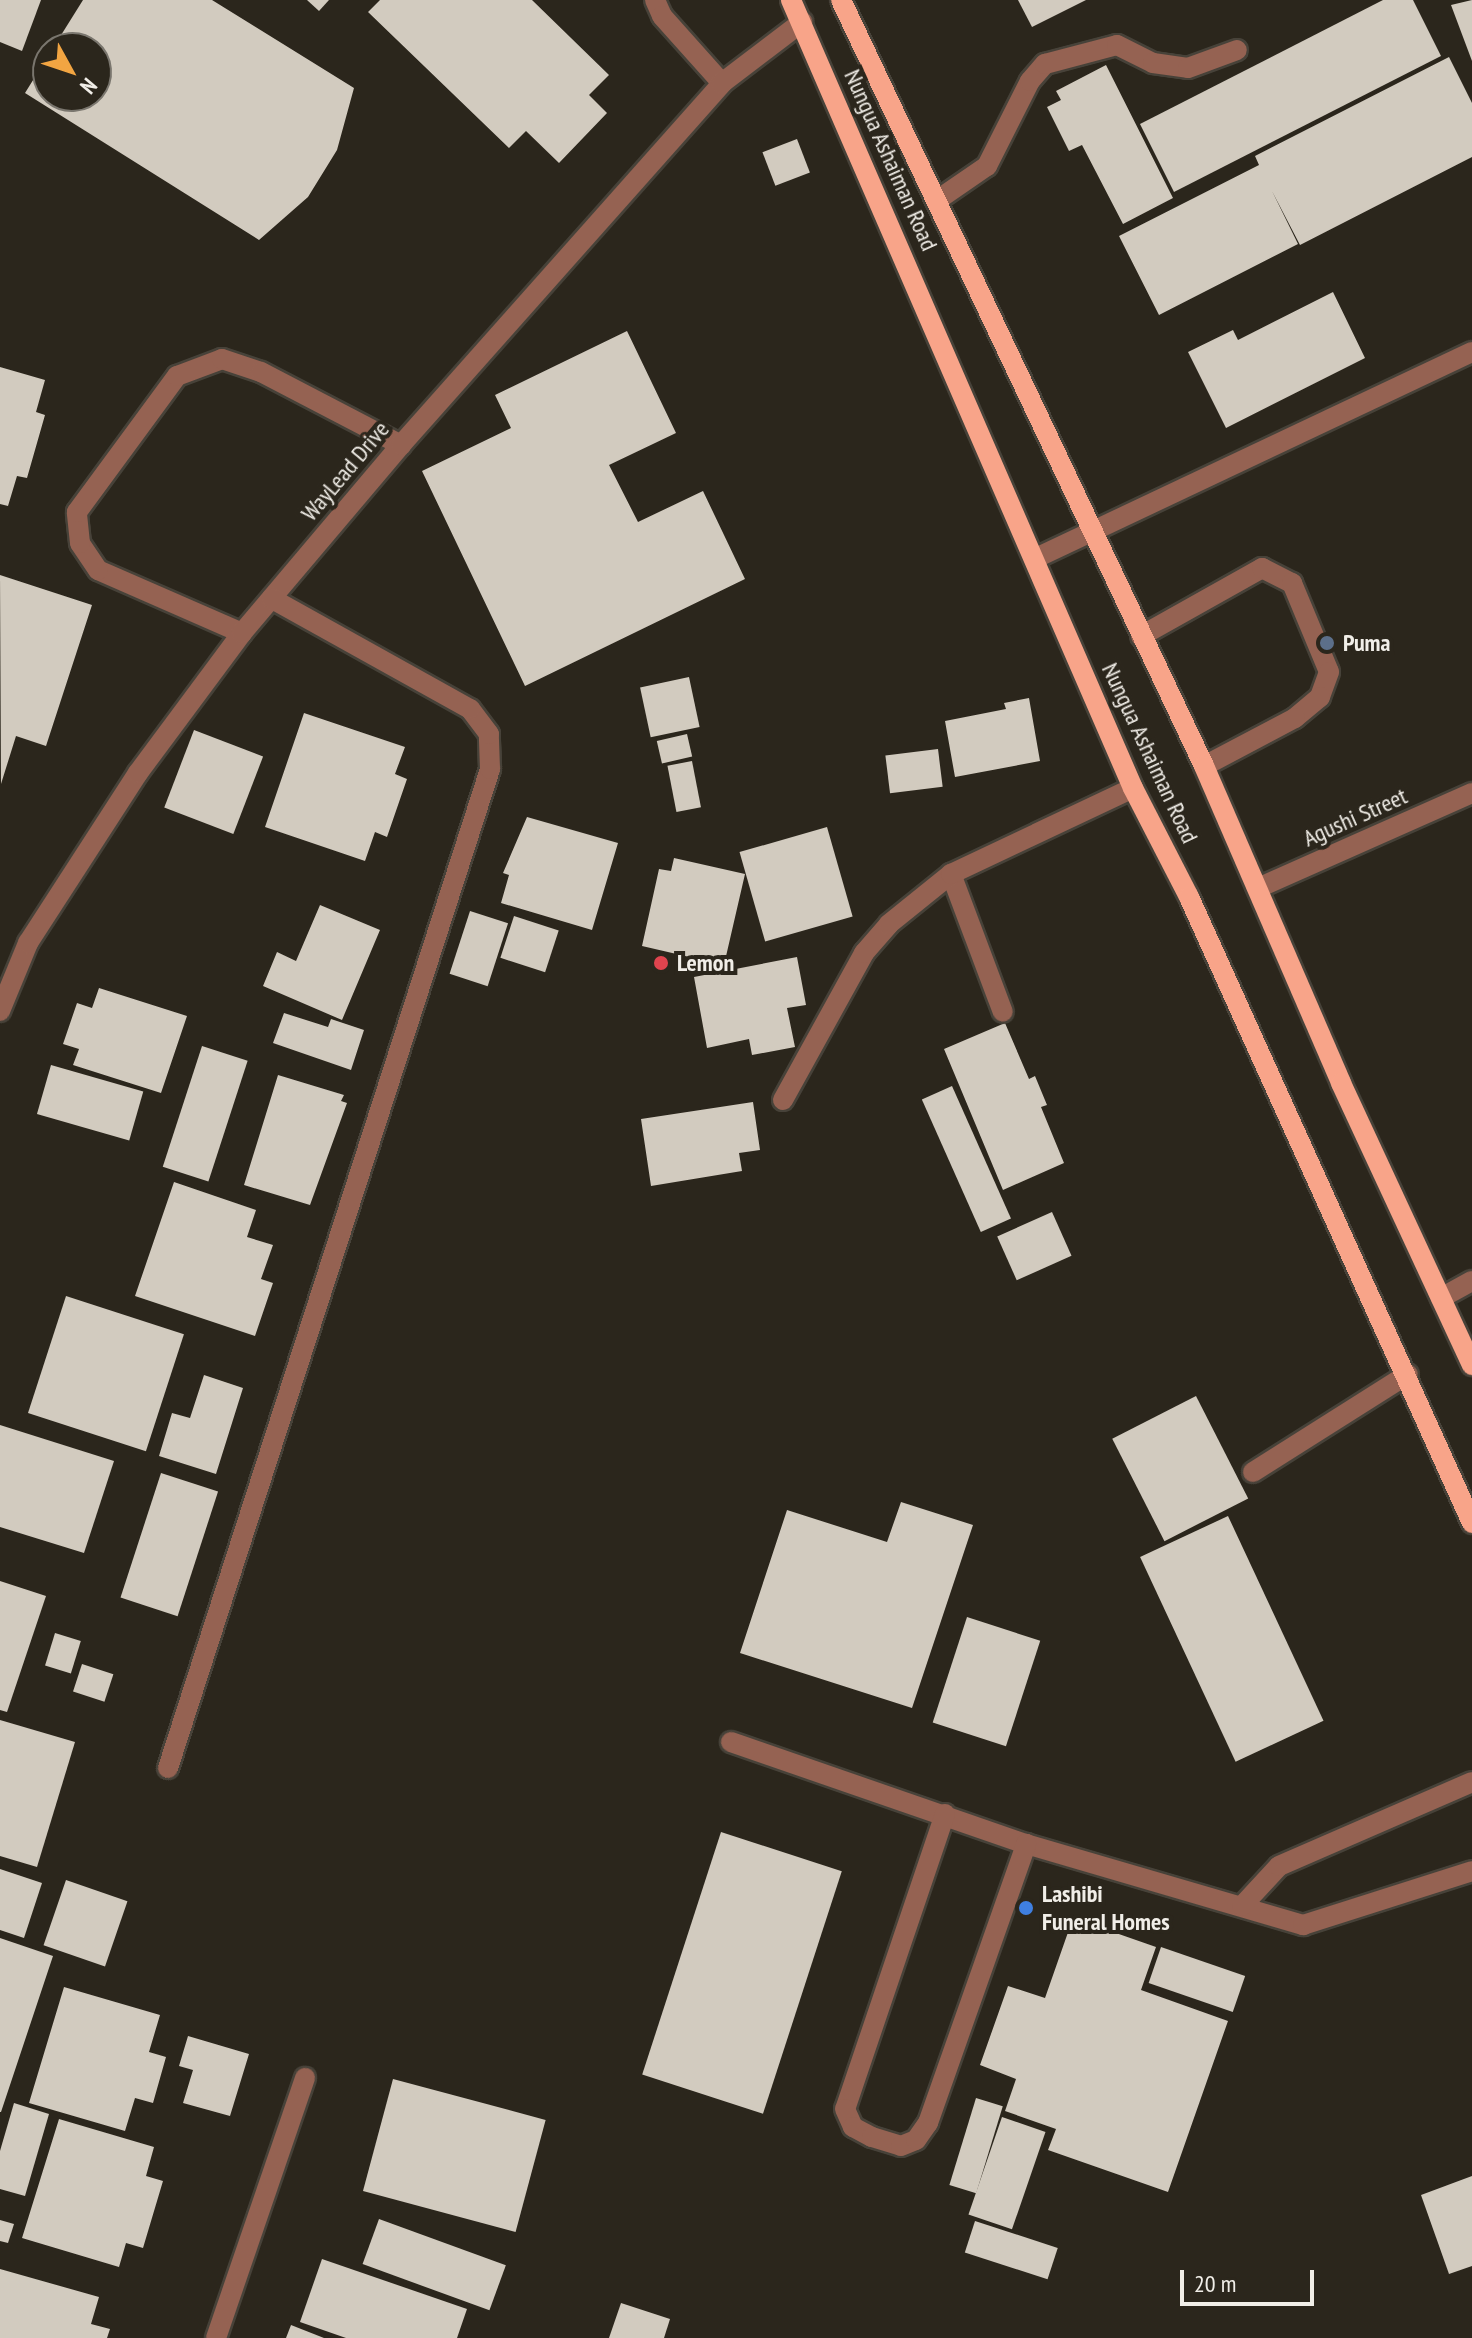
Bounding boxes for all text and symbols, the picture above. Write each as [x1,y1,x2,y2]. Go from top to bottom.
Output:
north arrow [32,32,112,112]
street label: Nungua Ashaiman Road [838,65,944,255]
text: N [74,73,103,100]
street label: WayLead Drive [295,415,395,527]
place label: Puma [1343,629,1390,657]
marker: Puma [1318,634,1336,652]
street label: Nungua Ashaiman Road [1096,658,1204,848]
street label: Agushi Street [1299,781,1411,853]
place label: Lemon [677,949,734,977]
marker: Lemon [652,954,670,972]
place label: Lashibi Funeral Homes [1042,1880,1170,1936]
marker: Lashibi Funeral Homes [1017,1899,1035,1917]
scale bar [1184,2254,1318,2304]
text: 20 m [1194,2268,1236,2299]

